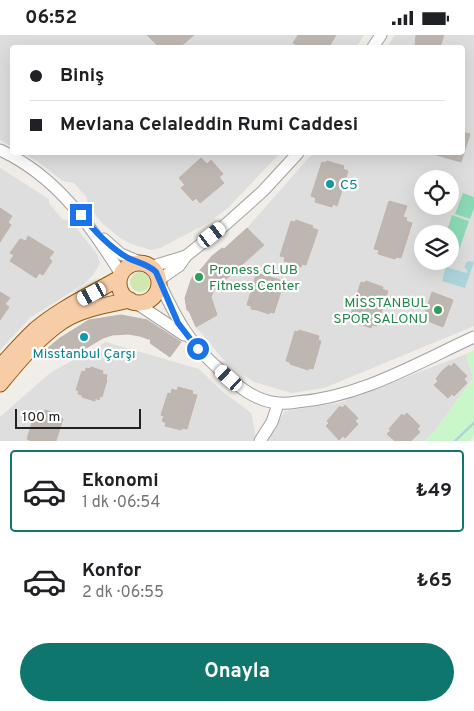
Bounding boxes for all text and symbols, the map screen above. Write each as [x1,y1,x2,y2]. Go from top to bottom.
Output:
text: 06:52 [25,6,77,30]
text: Biniş [60,64,104,88]
text: Mevlana Celaleddin Rumi Caddesi [60,113,358,137]
map controls [414,170,459,270]
button: locate [414,170,459,215]
place label: C5 [340,177,358,194]
marker: C5 [324,178,336,190]
route end [70,204,92,226]
car [195,220,228,250]
button: layers [414,225,459,270]
place label: Proness CLUB Fitness Center [209,262,300,295]
marker: Proness CLUB Fitness Center [193,271,205,283]
car [75,280,108,308]
place label: MİSSTANBUL SPOR SALONU [333,294,428,328]
marker: MİSSTANBUL SPOR SALONU [432,304,444,316]
marker: Misstanbul Çarşı [78,331,90,343]
route start [187,338,209,360]
place label: Misstanbul Çarşı [32,346,136,363]
car [212,362,245,394]
scale bar [15,406,141,429]
text: 100 m [22,409,60,426]
icon: car [22,469,67,514]
text: Ekonomi [82,469,159,493]
text: ₺49 [416,479,452,503]
text: 1 dk · 06:54 [82,493,160,513]
icon: car [22,559,67,604]
text: Konfor [82,559,141,583]
text: ₺65 [416,569,452,593]
text: 2 dk · 06:55 [82,583,164,603]
button: Onayla [20,643,454,701]

